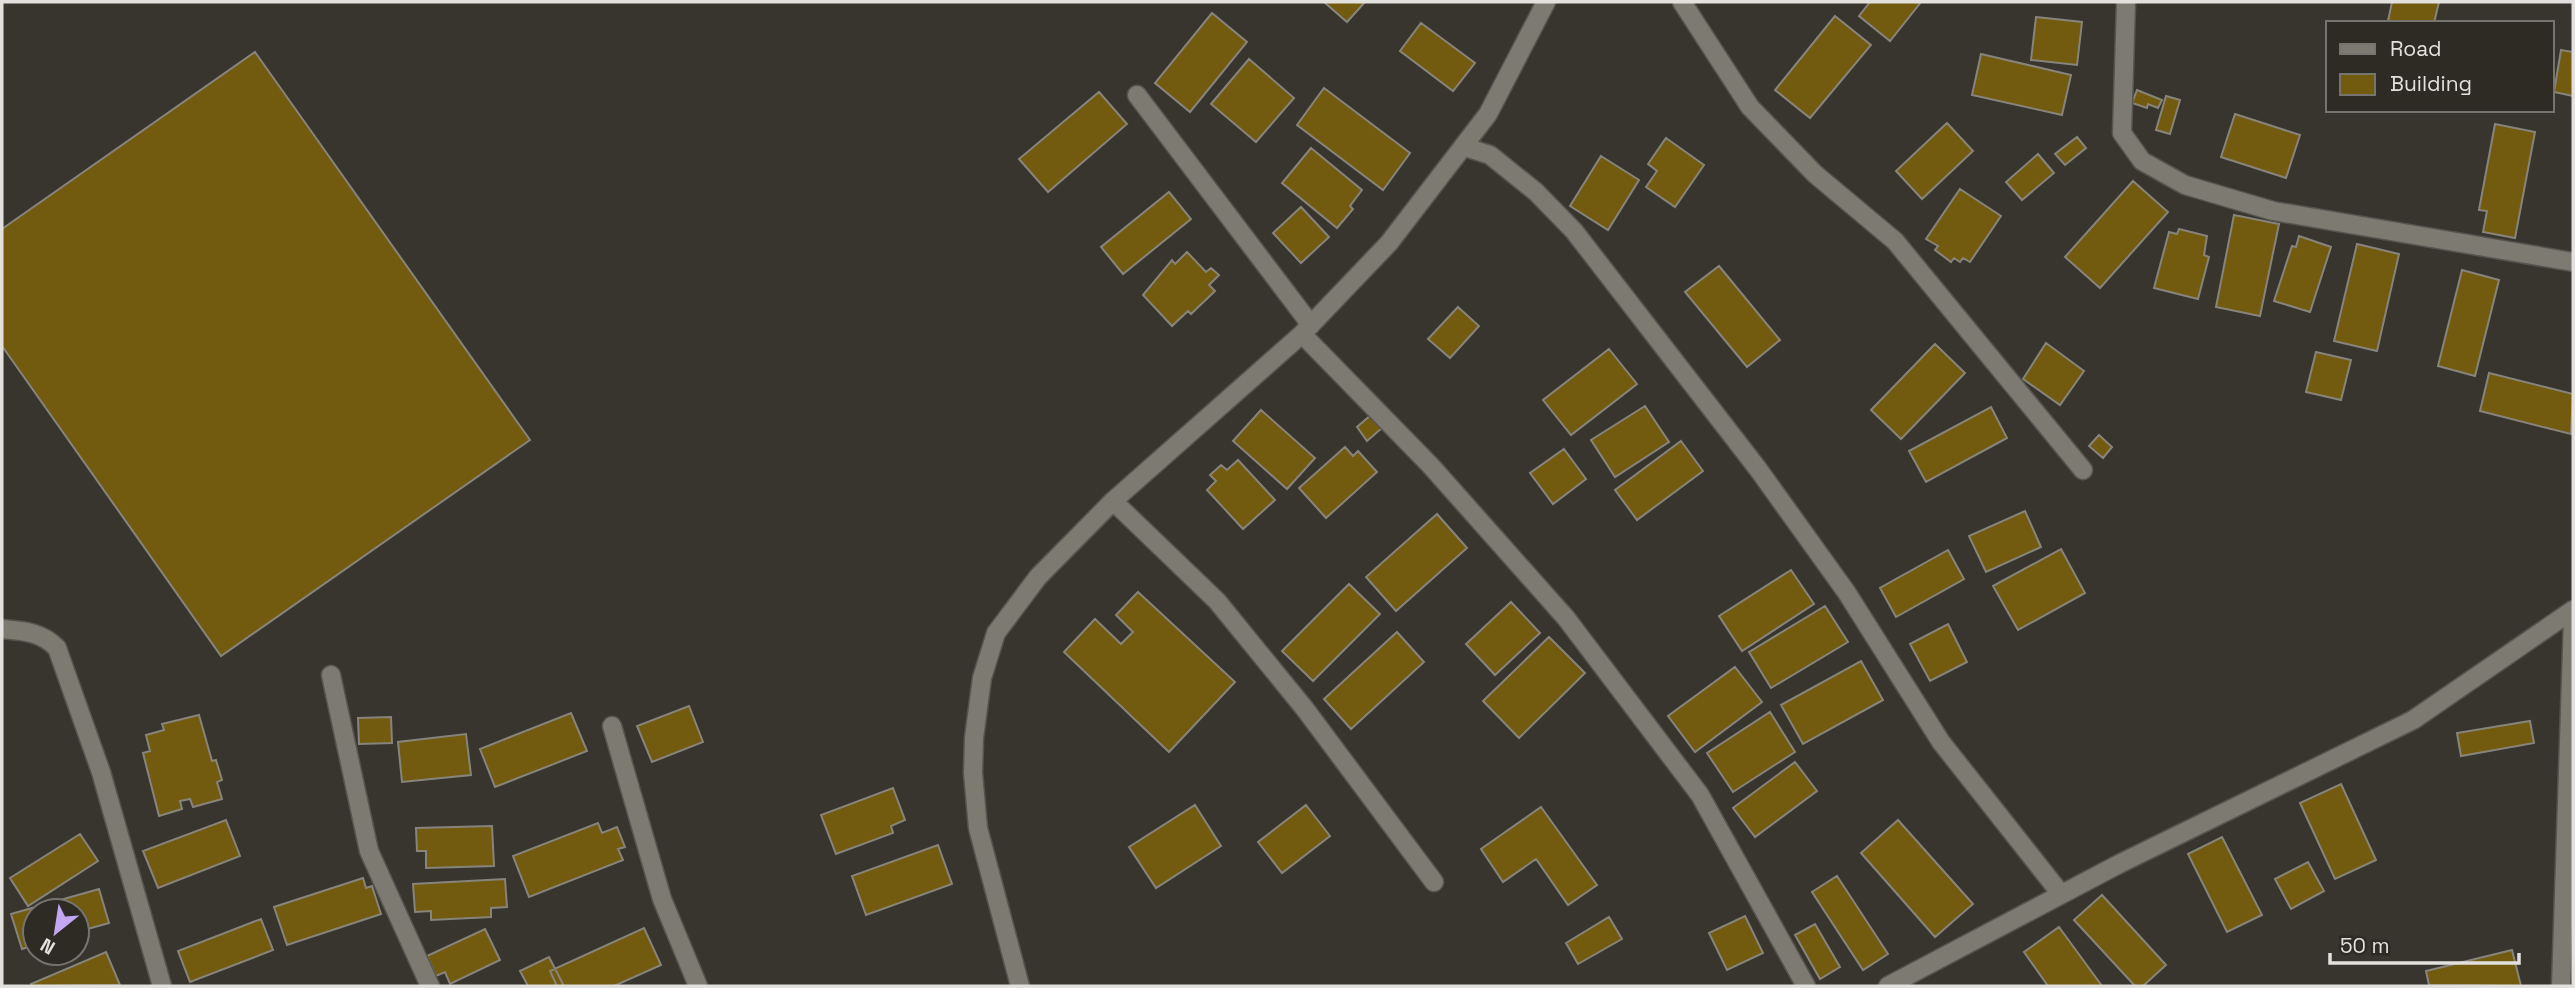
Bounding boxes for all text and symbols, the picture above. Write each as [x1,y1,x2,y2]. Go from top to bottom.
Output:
legend [2326,21,2554,112]
text: Road [2390,35,2442,62]
text: Building [2390,70,2472,97]
north arrow [21,897,91,967]
scale bar [2330,922,2519,966]
text: N [36,932,60,960]
text: 50 m [2340,932,2390,959]

